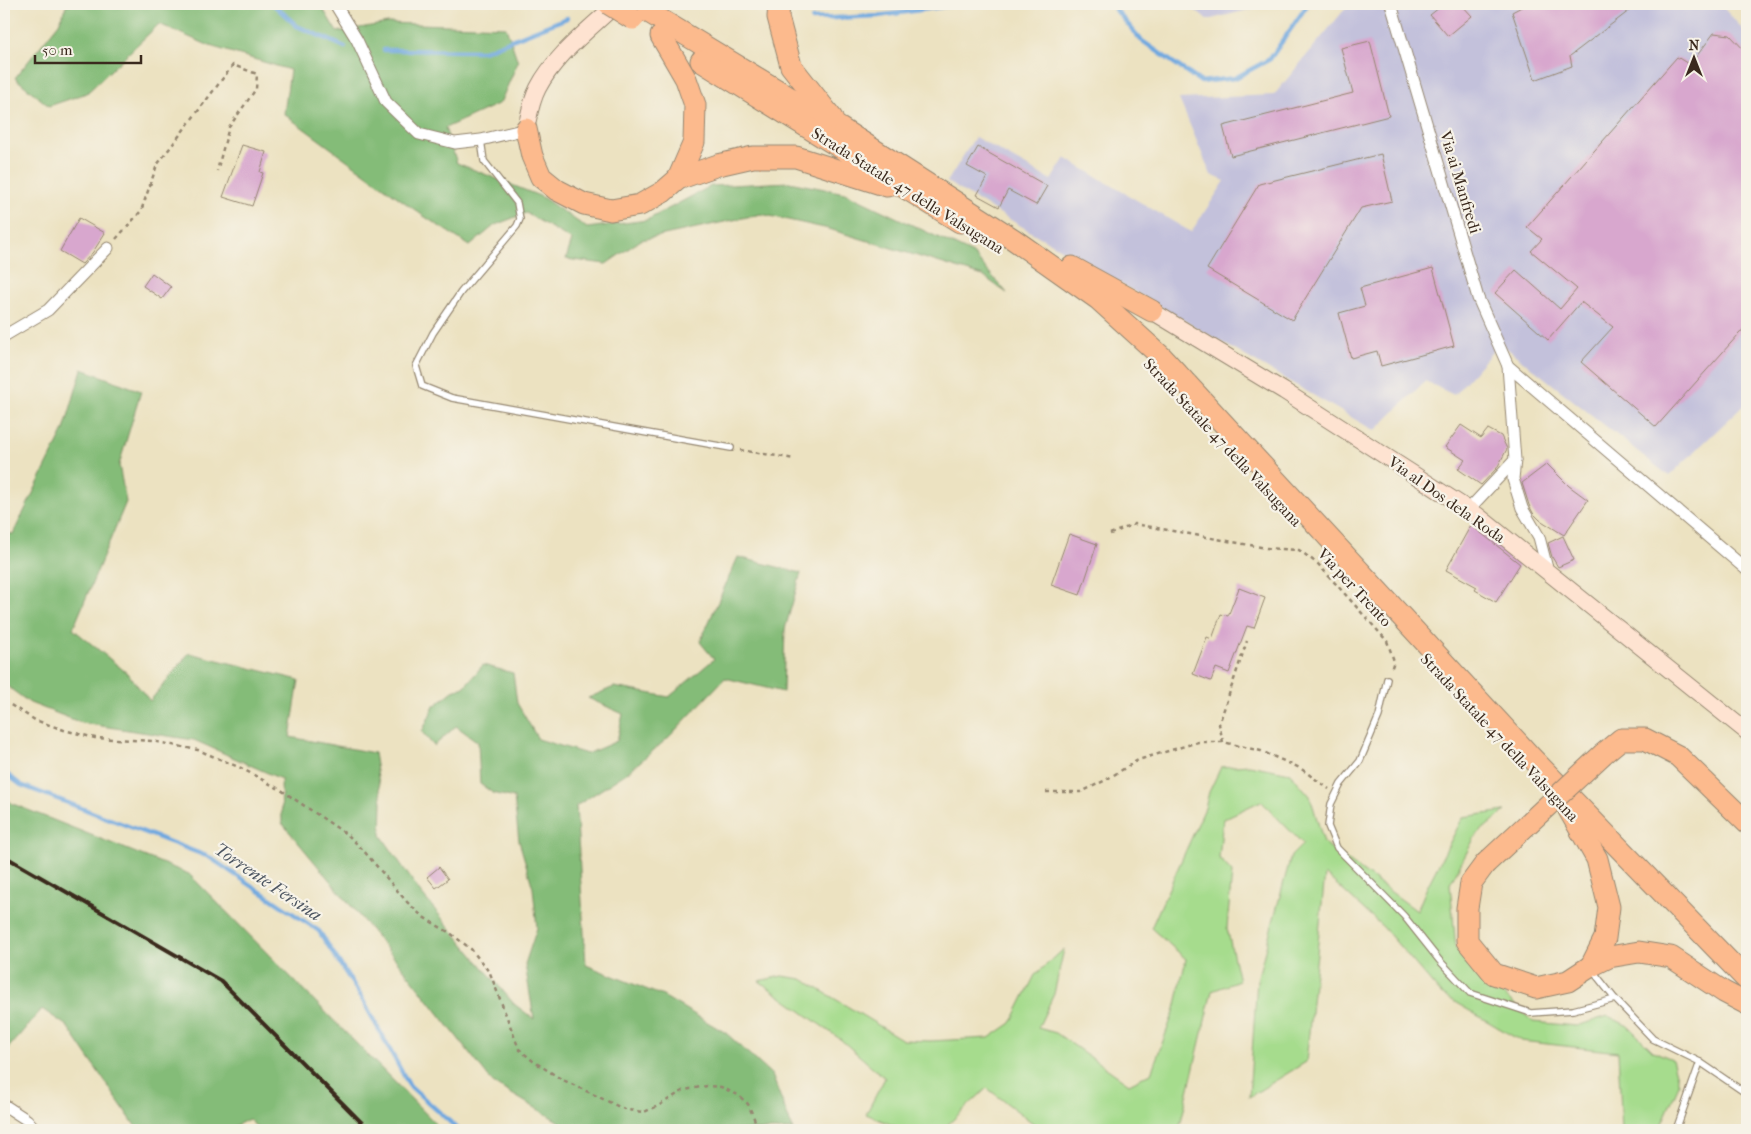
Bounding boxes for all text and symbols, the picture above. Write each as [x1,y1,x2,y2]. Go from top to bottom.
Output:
scale bar [35,32,141,64]
north arrow [1668,32,1718,82]
text: N [1689,37,1700,54]
text: 50 m [42,41,73,59]
street label: Strada Statale 47 della Valsugana [808,123,1008,258]
street label: Via ai Manfredi [1436,128,1485,236]
street label: Strada Statale 47 della Valsugana [1140,354,1306,531]
street label: Via al Dos dela Roda [1384,451,1509,547]
street label: Via per Trento [1313,544,1396,630]
street label: Strada Statale 47 della Valsugana [1417,649,1583,826]
water label: Torrente Fersina [210,839,325,926]

